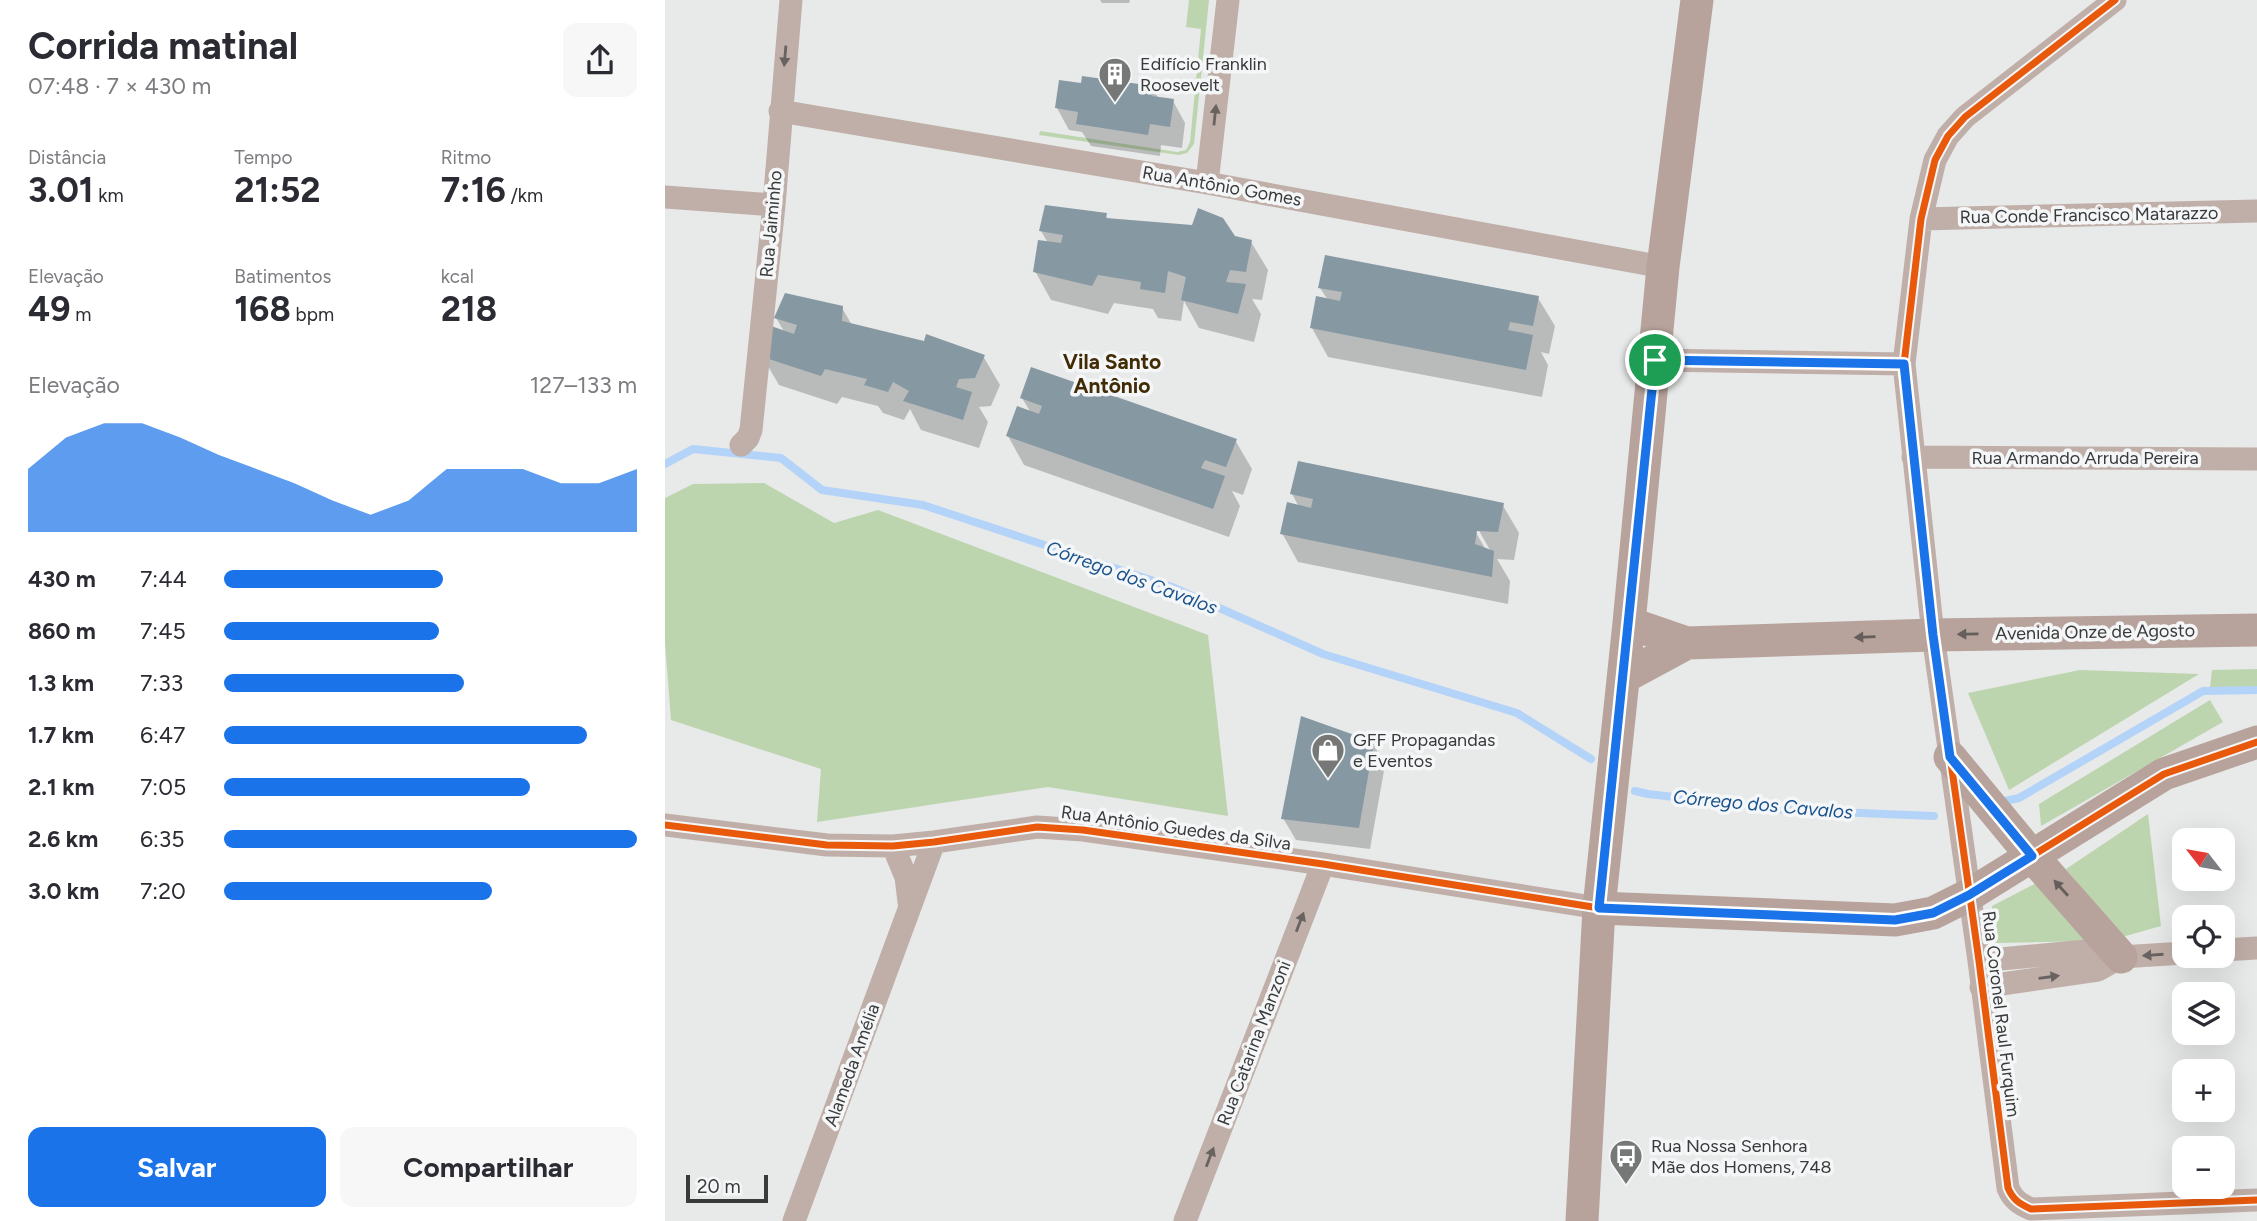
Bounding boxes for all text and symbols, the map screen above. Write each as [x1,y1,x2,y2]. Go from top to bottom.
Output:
text: Corrida matinal [28,23,298,69]
button: share [563,23,637,97]
one-way arrow [780,45,791,67]
place label: Edifício Franklin Roosevelt [1140,53,1267,96]
building icon: Edifício Franklin Roosevelt [1096,55,1134,104]
text: 07:48 · 7 × 430 m [28,72,211,100]
one-way arrow [1209,104,1220,126]
text: Distância [28,146,106,169]
text: Tempo [234,146,292,169]
text: Ritmo [441,146,491,169]
street label: Rua Antônio Gomes [1141,161,1303,211]
text: 3.01 [28,169,94,211]
text: 21:52 [234,169,321,211]
text: 7:16 [441,169,506,211]
street label: Rua Jaiminho [755,169,787,279]
text: km [94,184,124,207]
text: /km [506,184,543,207]
street label: Rua Conde Francisco Matarazzo [1959,202,2219,228]
text: Elevação [28,265,104,288]
text: Batimentos [234,265,331,288]
text: kcal [441,265,474,288]
text: 49 [28,288,70,330]
text: 168 [234,288,291,330]
text: 218 [441,288,497,330]
text: m [70,303,91,326]
text: bpm [291,303,334,326]
pin [1625,330,1685,390]
icon: arrive [1636,341,1674,379]
district label: Vila Santo Antônio [1063,349,1161,398]
text: Elevação [28,371,120,399]
text: 127–133 m [530,371,637,399]
street label: Rua Armando Arruda Pereira [1971,447,2199,469]
water label: Córrego dos Cavalos [1043,536,1221,619]
text: 430 m [28,565,96,593]
text: 7:44 [140,565,187,593]
text: 860 m [28,617,96,645]
text: 7:45 [140,617,186,645]
street label: Avenida Onze de Agosto [1995,619,2195,645]
one-way arrow [1957,629,1979,640]
one-way arrow [1854,632,1876,643]
text: 1.3 km [28,669,94,697]
text: 7:33 [140,669,183,697]
text: 1.7 km [28,721,94,749]
text: 6:47 [140,721,185,749]
place label: GFF Propagandas e Eventos [1353,729,1495,772]
shop icon: GFF Propagandas e Eventos [1309,731,1347,780]
text: 2.1 km [28,773,95,801]
text: 7:05 [140,773,186,801]
water label: Córrego dos Cavalos [1672,785,1854,824]
street label: Rua Antônio Guedes da Silva [1060,801,1292,855]
text: 2.6 km [28,825,98,853]
text: 6:35 [140,825,185,853]
north arrow [2172,828,2235,891]
map controls [2172,828,2235,1199]
text: 3.0 km [28,877,99,905]
text: 7:20 [140,877,186,905]
one-way arrow [2053,880,2069,897]
button: locate [2172,905,2235,968]
street label: Rua Coronel Raul Furquim [1977,910,2025,1118]
one-way arrow [1295,912,1306,933]
one-way arrow [2141,949,2163,960]
street label: Rua Catarina Manzoni [1212,957,1296,1129]
one-way arrow [2038,971,2060,982]
button: layers [2172,982,2235,1045]
street label: Alameda Amélia [820,1000,884,1130]
button: + [2172,1059,2235,1122]
button: Salvar [28,1127,326,1207]
button: Compartilhar [340,1127,637,1207]
place label: Rua Nossa Senhora Mãe dos Homens, 748 [1651,1135,1831,1178]
button: − [2172,1136,2235,1199]
bus stop icon: Rua Nossa Senhora Mãe dos Homens, 748 [1607,1137,1645,1186]
one-way arrow [1204,1147,1215,1168]
scale bar [686,1172,768,1204]
text: 20 m [697,1175,741,1198]

